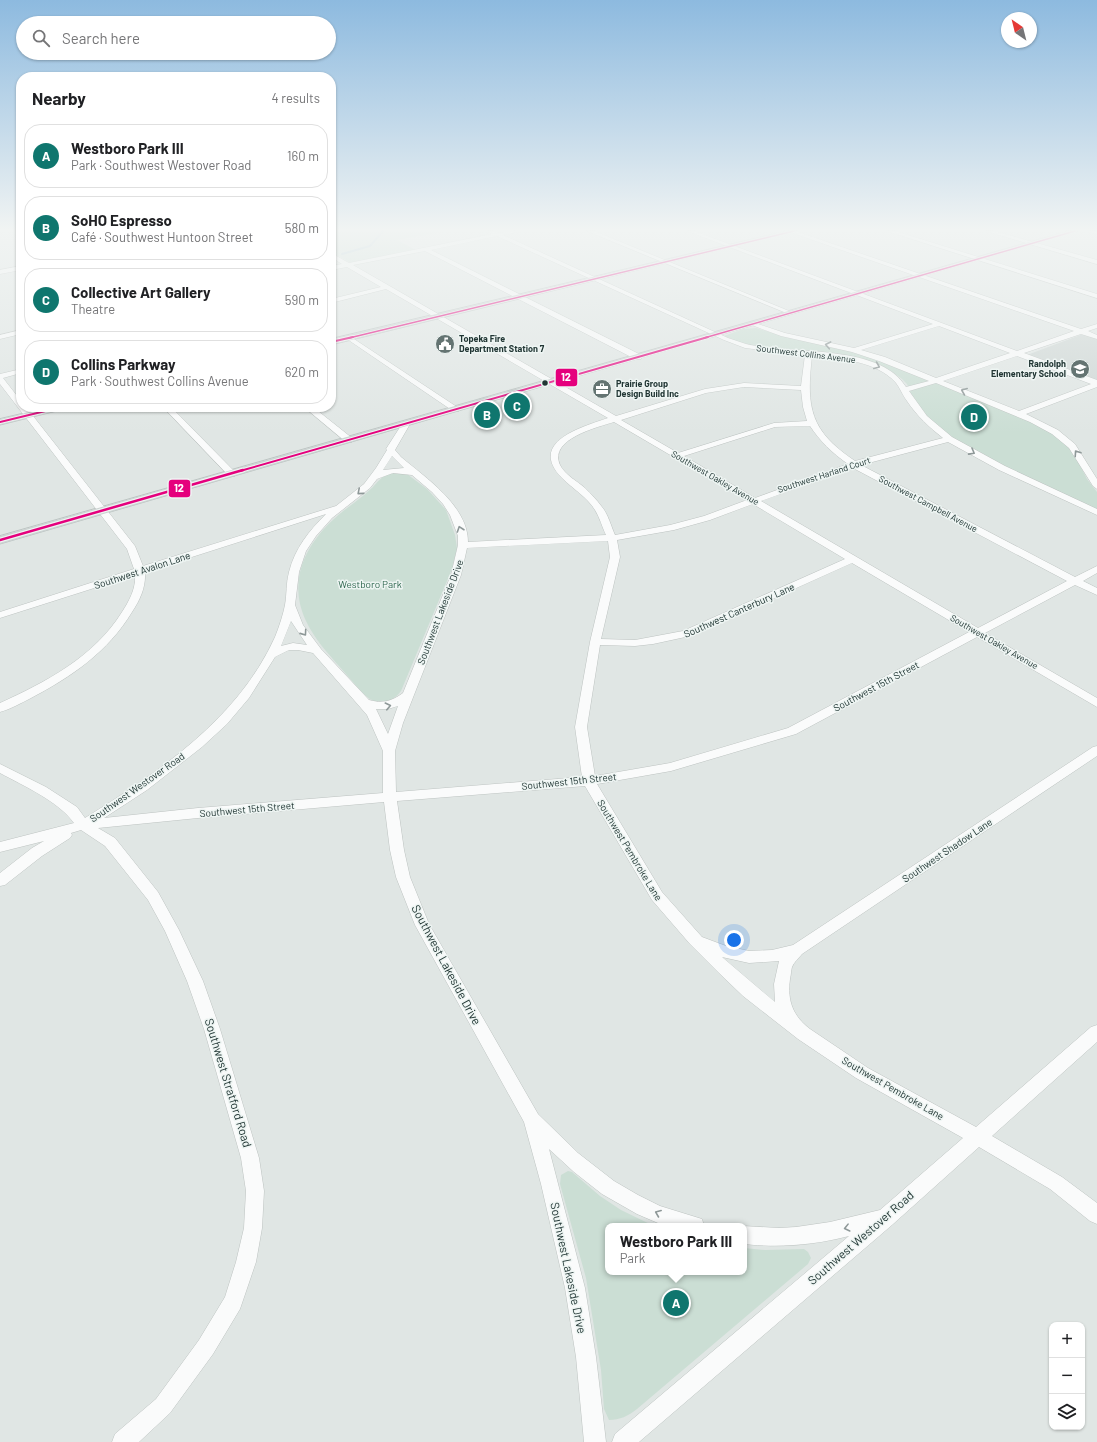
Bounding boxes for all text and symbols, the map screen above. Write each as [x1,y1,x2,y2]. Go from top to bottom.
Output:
north arrow [1001,12,1037,48]
search box [16,16,336,60]
icon: search [30,27,52,49]
text: Search here [62,29,140,47]
text: Nearby [32,88,86,108]
text: 4 results [272,90,320,106]
text: Westboro Park III [71,139,184,157]
text: A [42,148,50,164]
text: 160 m [287,148,319,164]
text: Park · Southwest Westover Road [71,157,251,173]
text: SoHO Espresso [71,211,172,229]
text: B [42,220,50,236]
text: 580 m [285,220,319,236]
text: Café · Southwest Huntoon Street [71,229,253,245]
text: Collective Art Gallery [71,283,211,301]
text: C [42,292,50,308]
text: 590 m [285,292,319,308]
text: Theatre [71,301,115,317]
public building icon: Topeka Fire Department Station 7 [434,333,456,355]
place label: Topeka Fire Department Station 7 [459,333,545,354]
one-way arrow [825,341,832,349]
street label: Southwest Collins Avenue [756,342,856,365]
text: Collins Parkway [71,355,175,373]
place label: Randolph Elementary School [991,358,1066,379]
school or university icon: Randolph Elementary School [1069,358,1091,380]
one-way arrow [873,361,881,369]
text: D [42,364,50,380]
text: 620 m [285,364,319,380]
line badge: 12 [555,368,578,387]
text: 12 [561,370,571,383]
text: Park · Southwest Collins Avenue [71,373,249,389]
unlabelled marker [540,378,550,388]
office icon: Prairie Group Design Build Inc [591,378,613,400]
place label: Prairie Group Design Build Inc [616,378,679,399]
one-way arrow [961,388,968,396]
pin: C [504,391,530,421]
pin: B [474,400,500,430]
pin: D [961,402,987,432]
one-way arrow [967,447,975,454]
street label: Southwest Oakley Avenue [669,448,761,507]
one-way arrow [1074,450,1082,457]
street label: Southwest Harland Court [776,454,872,495]
street label: Southwest Campbell Avenue [877,473,980,534]
line badge: 12 [168,479,191,498]
text: 12 [174,481,184,494]
one-way arrow [358,487,365,494]
one-way arrow [457,526,465,533]
street label: Southwest Avalon Lane [92,549,192,591]
street label: Southwest Lakeside Drive [414,558,466,666]
park label: Westboro Park [338,578,402,590]
street label: Southwest Canterbury Lane [682,580,796,640]
street label: Southwest Oakley Avenue [948,612,1040,671]
one-way arrow [299,629,307,636]
street label: Southwest 15th Street [831,658,921,714]
one-way arrow [385,702,391,710]
street label: Southwest Westover Road [87,750,187,824]
street label: Southwest 15th Street [521,770,617,792]
street label: Southwest Pembroke Lane [595,797,665,903]
street label: Southwest 15th Street [199,799,295,819]
street label: Southwest Shadow Lane [900,815,994,885]
street label: Southwest Lakeside Drive [409,902,484,1027]
your location [724,930,744,950]
street label: Southwest Stratford Road [203,1016,255,1149]
street label: Southwest Pembroke Lane [840,1054,946,1122]
street label: Southwest Westover Road [805,1187,916,1287]
street label: Southwest Lakeside Drive [548,1201,590,1335]
one-way arrow [654,1210,661,1218]
popup [605,1223,747,1275]
one-way arrow [843,1223,850,1231]
text: Westboro Park III [620,1232,732,1250]
text: Park [620,1250,645,1266]
pin: A [663,1288,689,1318]
map controls [1049,1322,1085,1430]
button: + [1049,1322,1085,1358]
button: − [1049,1358,1085,1394]
button: layers [1049,1394,1085,1430]

